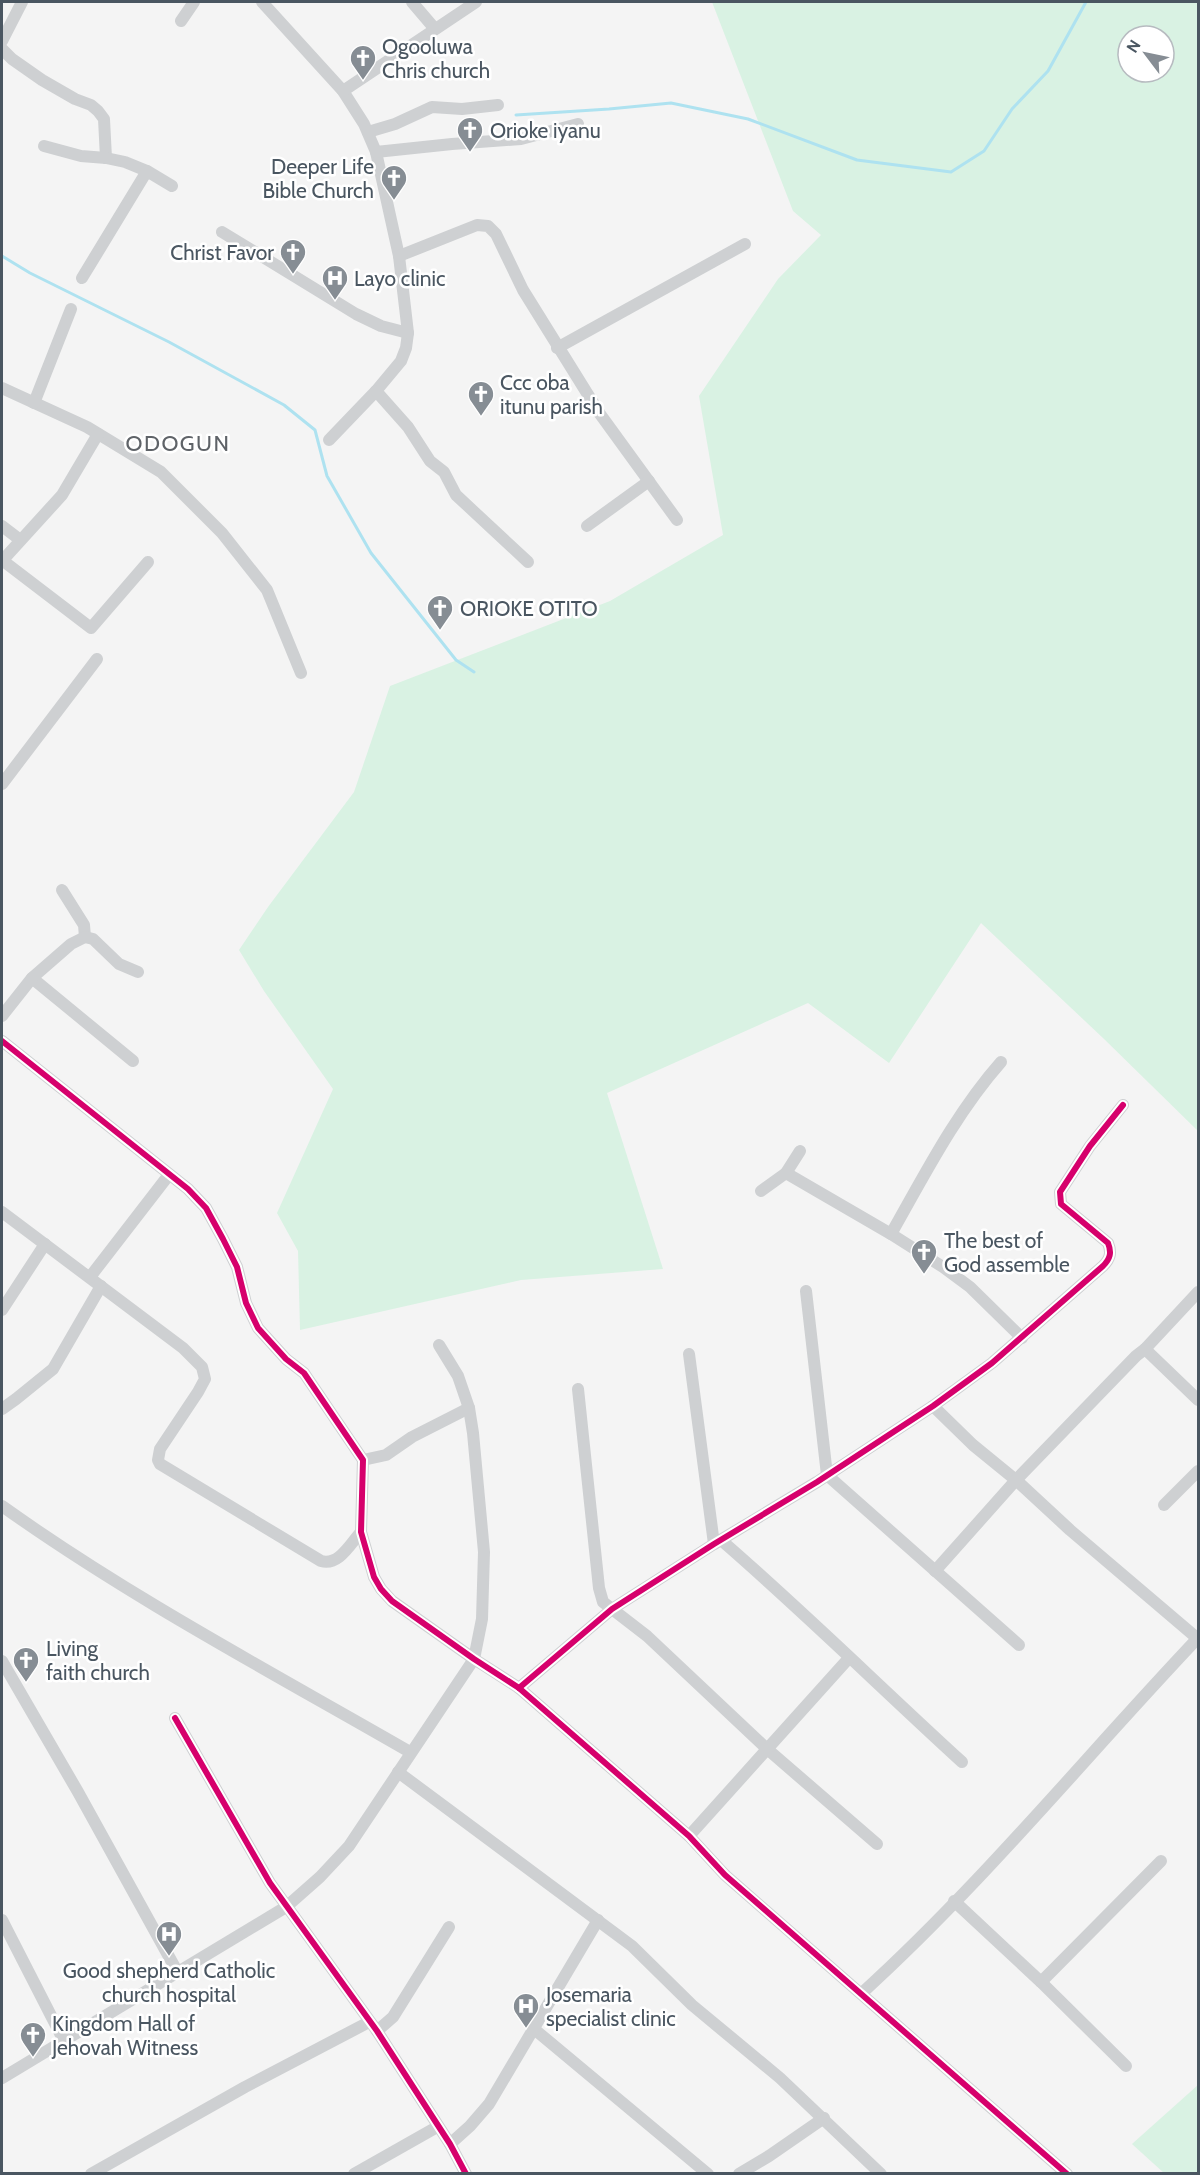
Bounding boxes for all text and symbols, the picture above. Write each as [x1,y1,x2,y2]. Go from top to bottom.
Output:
north arrow [1116,24,1176,84]
place label: Ogooluwa Chris church [382,34,490,83]
text: N [1123,36,1145,56]
church icon: Ogooluwa Chris church [348,43,378,81]
church icon: Orioke iyanu [455,115,485,153]
place label: Orioke iyanu [490,118,601,143]
place label: Deeper Life Bible Church [263,154,374,203]
church icon: Deeper Life Bible Church [379,163,409,201]
church icon: Christ Favor [278,237,308,275]
place label: Christ Favor [170,240,274,265]
hospital icon: Layo clinic [320,263,350,301]
place label: Layo clinic [354,266,446,291]
place label: Ccc oba itunu parish [500,370,603,419]
church icon: Ccc oba itunu parish [466,379,496,417]
district label: ODOGUN [125,430,231,457]
church icon: ORIOKE OTITO [425,593,455,631]
place label: ORIOKE OTITO [460,596,598,621]
place label: The best of God assemble [944,1228,1070,1277]
church icon: The best of God assemble [909,1237,939,1275]
place label: Living faith church [46,1636,150,1685]
church icon: Living faith church [11,1645,41,1683]
hospital icon: Good shepherd Catholic church hospital [154,1919,184,1957]
place label: Good shepherd Catholic church hospital [63,1958,275,2007]
place label: Josemaria specialist clinic [545,1982,676,2031]
hospital icon: Josemaria specialist clinic [511,1991,541,2029]
place label: Kingdom Hall of Jehovah Witness [51,2011,198,2060]
church icon: Kingdom Hall of Jehovah Witness [18,2020,48,2058]

